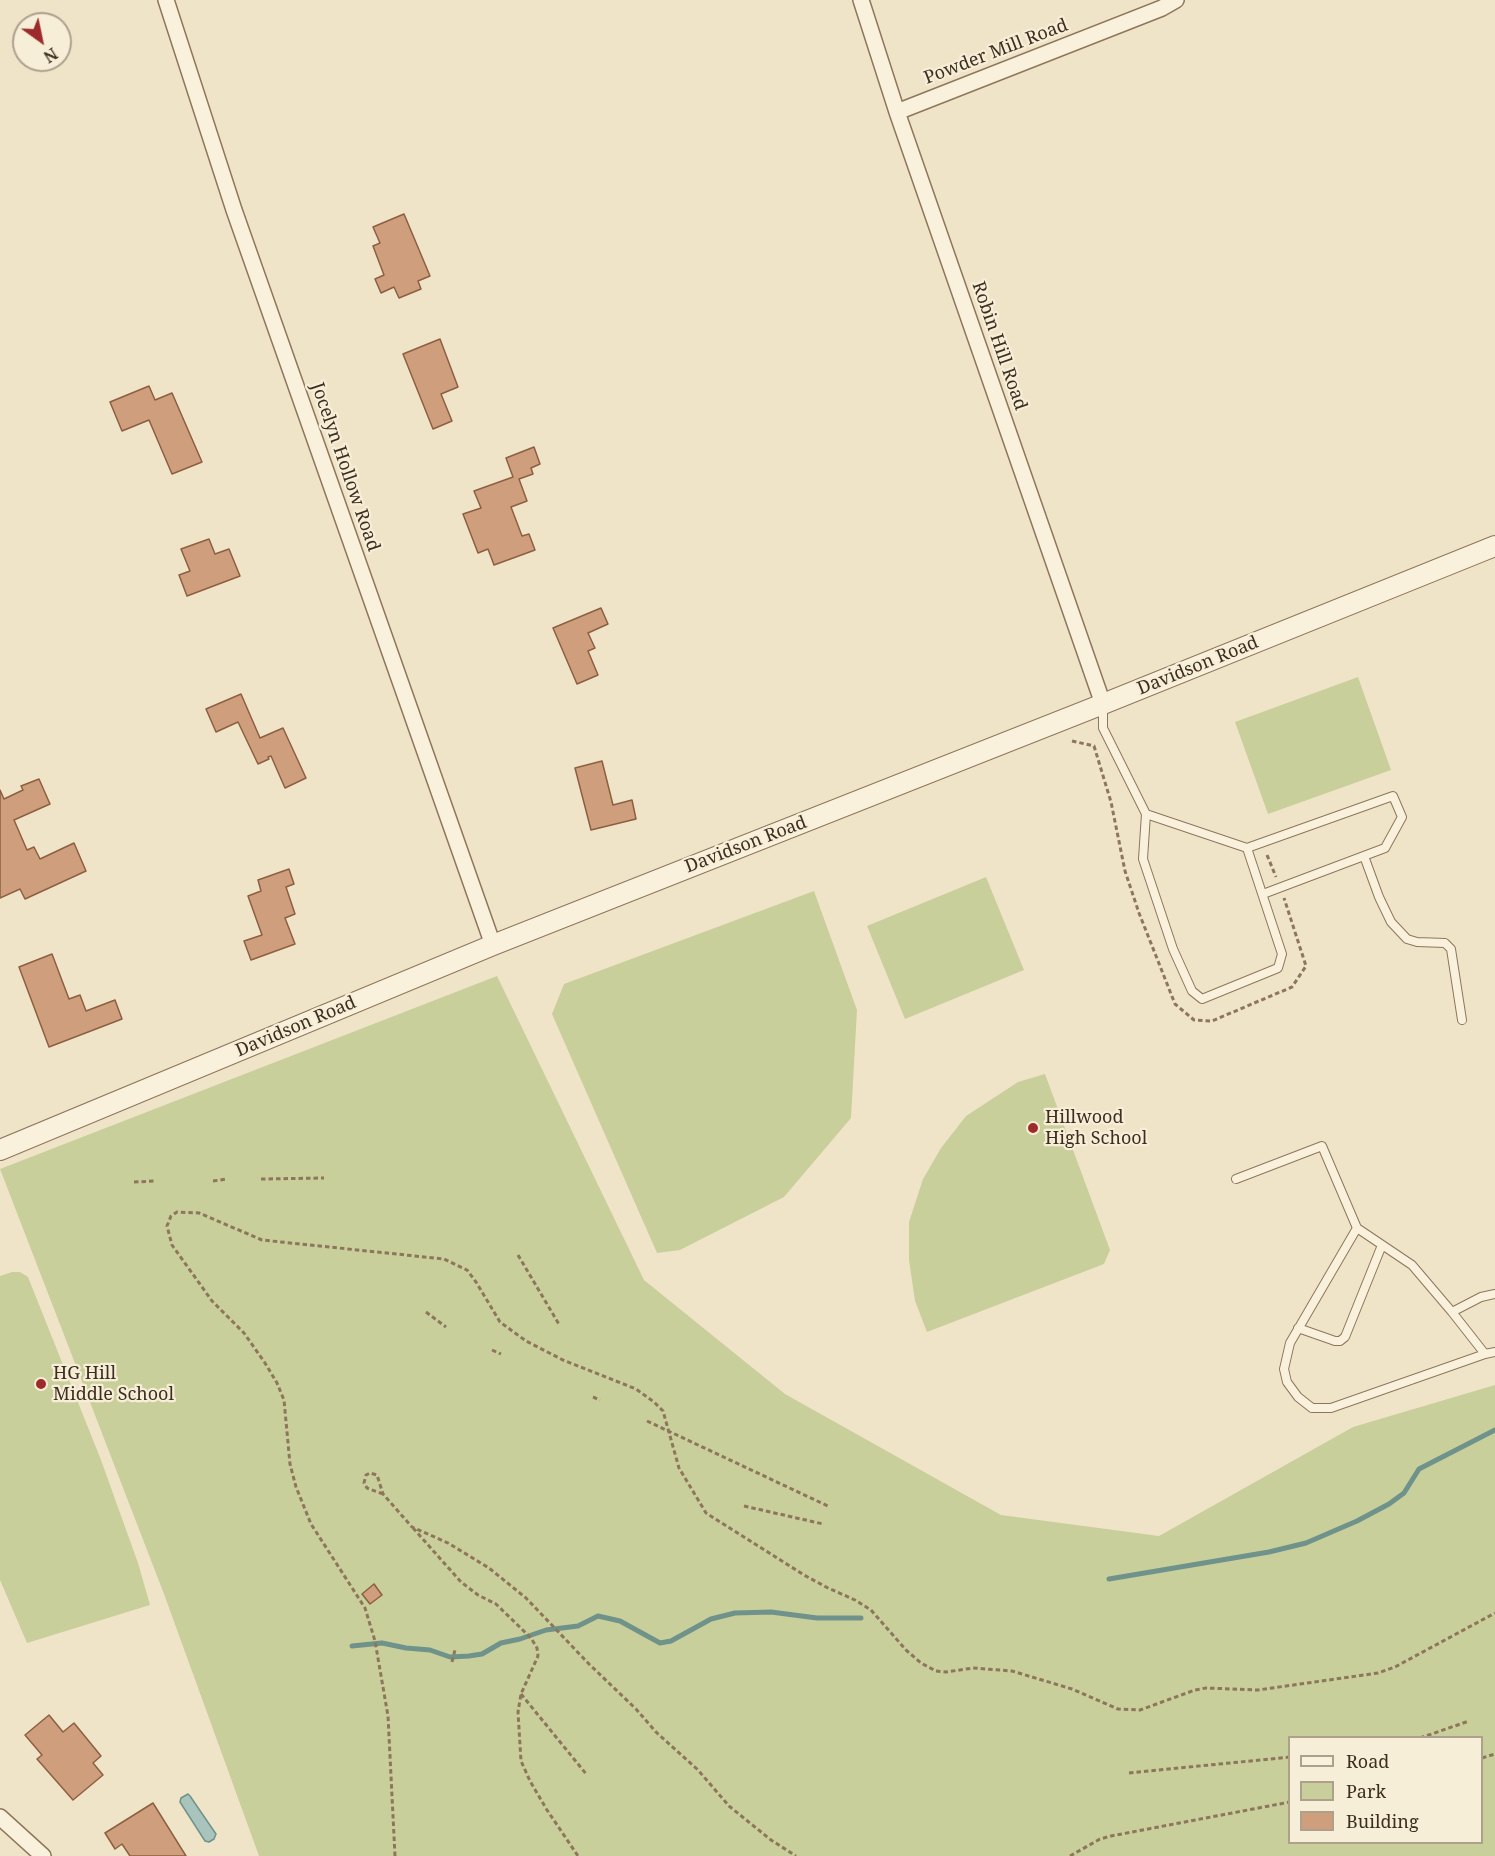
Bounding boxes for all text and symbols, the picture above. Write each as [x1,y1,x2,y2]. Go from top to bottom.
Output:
north arrow [12,12,72,72]
street label: Powder Mill Road [921,15,1071,89]
text: N [39,43,62,68]
street label: Robin Hill Road [967,279,1031,413]
street label: Jocelyn Hollow Road [306,380,384,554]
street label: Davidson Road [1134,632,1262,700]
street label: Davidson Road [682,812,810,878]
street label: Davidson Road [233,992,359,1062]
place label: Hillwood High School [1045,1107,1147,1150]
marker: Hillwood High School [1026,1121,1040,1135]
place label: HG Hill Middle School [53,1363,174,1406]
marker: HG Hill Middle School [34,1377,48,1391]
legend [1288,1736,1483,1844]
text: Road [1346,1749,1389,1773]
text: Park [1346,1779,1386,1803]
text: Building [1346,1809,1419,1833]

